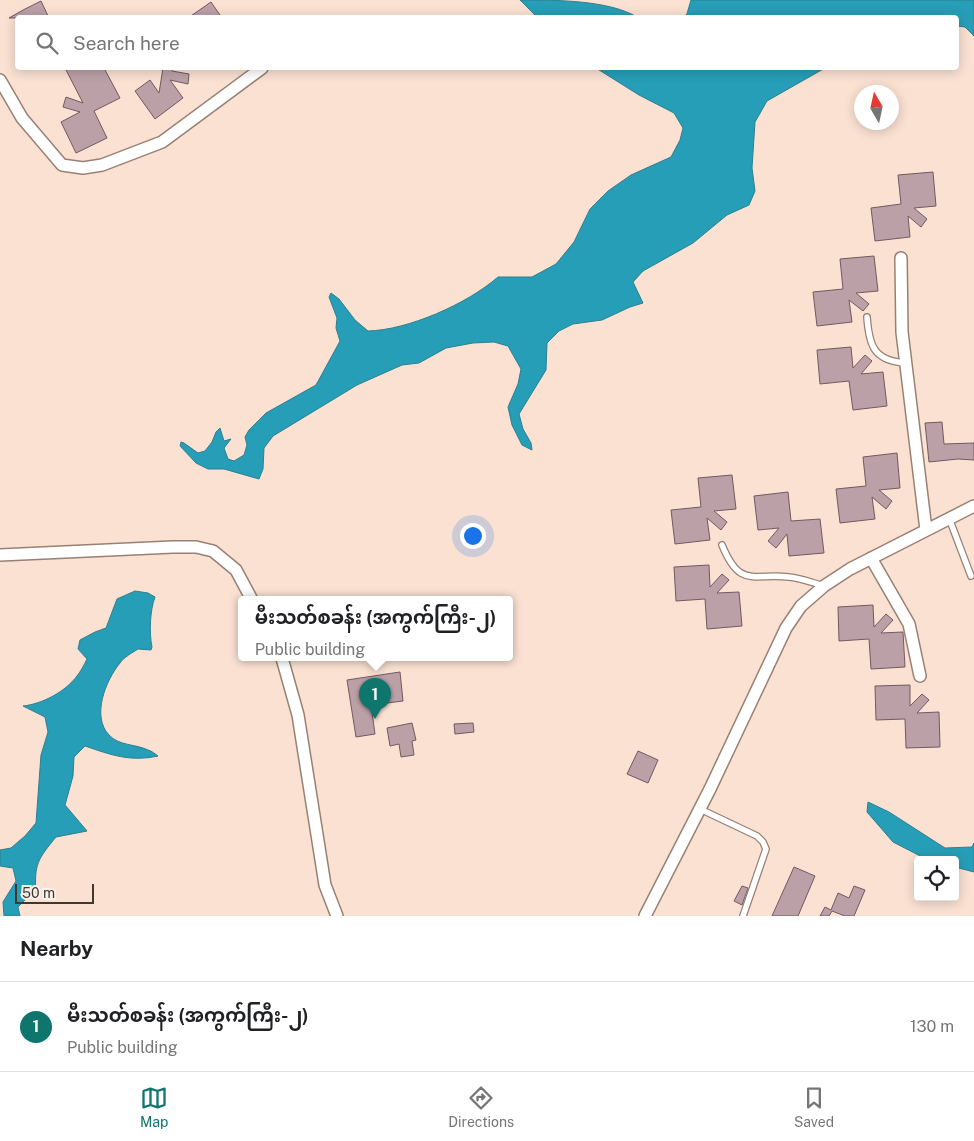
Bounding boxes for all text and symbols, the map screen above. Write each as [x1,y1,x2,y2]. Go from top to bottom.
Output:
search box [15,15,959,70]
icon: search [33,29,61,57]
text: Search here [73,32,180,54]
north arrow [854,85,899,130]
your location [460,523,486,549]
popup [238,596,513,661]
text: မီးသတ်စခန်း (အကွက်ကြီး-၂) [255,606,496,628]
text: Public building [255,640,365,659]
pin: 1 [359,678,391,719]
map controls [914,856,959,901]
button: locate [914,856,959,901]
scale bar [15,881,94,904]
text: 50 m [22,885,55,901]
text: Nearby [20,936,93,961]
text: မီးသတ်စခန်း (အကွက်ကြီး-၂) [67,1004,309,1026]
text: 1 [33,1017,39,1036]
text: 130 m [910,1017,954,1036]
text: Public building [67,1038,178,1057]
tab: Map [140,1084,168,1130]
tab: Directions [448,1084,514,1130]
tab: Saved [794,1084,834,1130]

